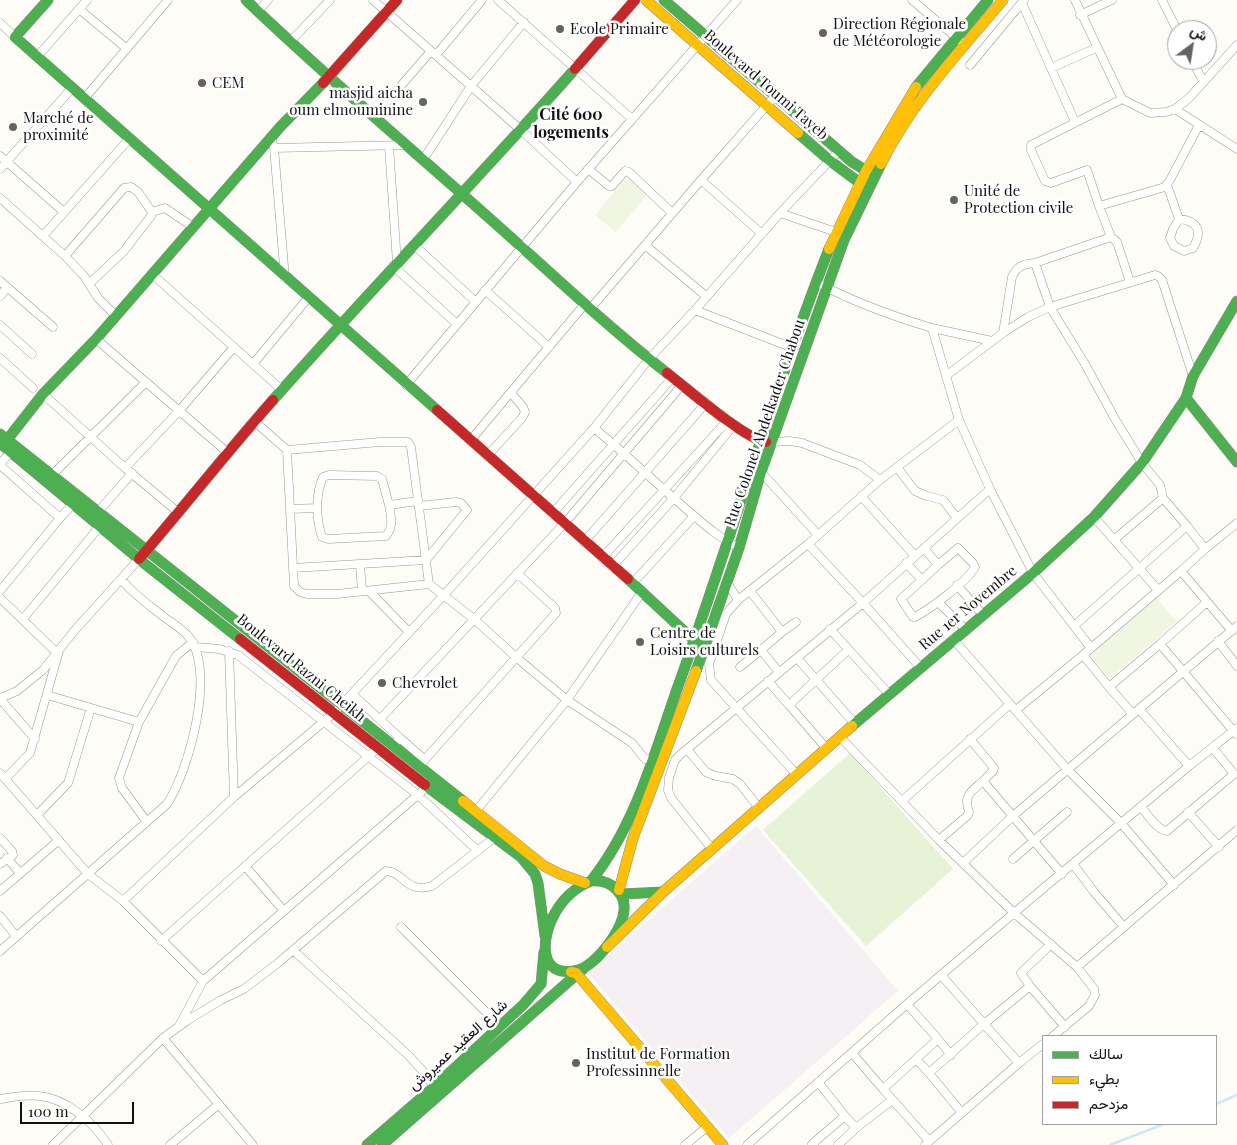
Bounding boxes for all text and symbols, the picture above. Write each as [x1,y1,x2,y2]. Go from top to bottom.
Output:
place label: Direction Régionale de Météorologie [833,15,966,50]
place label: Ecole Primaire [570,20,669,38]
north arrow [1167,20,1217,70]
text: ش [1187,20,1212,45]
marker: Ecole Primaire [554,23,566,35]
street label: Boulevard Toumi Tayeb [700,26,832,144]
marker: Direction Régionale de Météorologie [817,27,829,39]
place label: CEM [212,74,245,92]
marker: CEM [196,77,208,89]
place label: masjid aicha oum elmouminine [289,84,413,119]
marker: masjid aicha oum elmouminine [417,96,429,108]
district label: Cité 600 logements [533,105,609,143]
place label: Marché de proximité [23,109,94,144]
marker: Marché de proximité [7,121,19,133]
place label: Unité de Protection civile [964,182,1073,217]
marker: Unité de Protection civile [948,194,960,206]
street label: Rue Colonel Abdelkader Chabou [721,317,809,529]
street label: Rue 1er Novembre [915,562,1021,654]
street label: Boulevard Razni Cheikh [233,610,369,726]
place label: Centre de Loisirs culturels [650,624,759,659]
marker: Centre de Loisirs culturels [634,636,646,648]
place label: Chevrolet [392,674,457,692]
marker: Chevrolet [376,677,388,689]
street label: شارع العقيد عميروش [405,996,511,1094]
legend [1042,1035,1217,1125]
text: سالك [1089,1043,1123,1063]
place label: Institut de Formation Professinnelle [586,1045,730,1080]
marker: Institut de Formation Professinnelle [570,1057,582,1069]
text: بطيء [1089,1068,1119,1088]
scale bar [22,1092,136,1124]
text: مزدحم [1089,1093,1128,1113]
text: 100 m [28,1101,69,1121]

